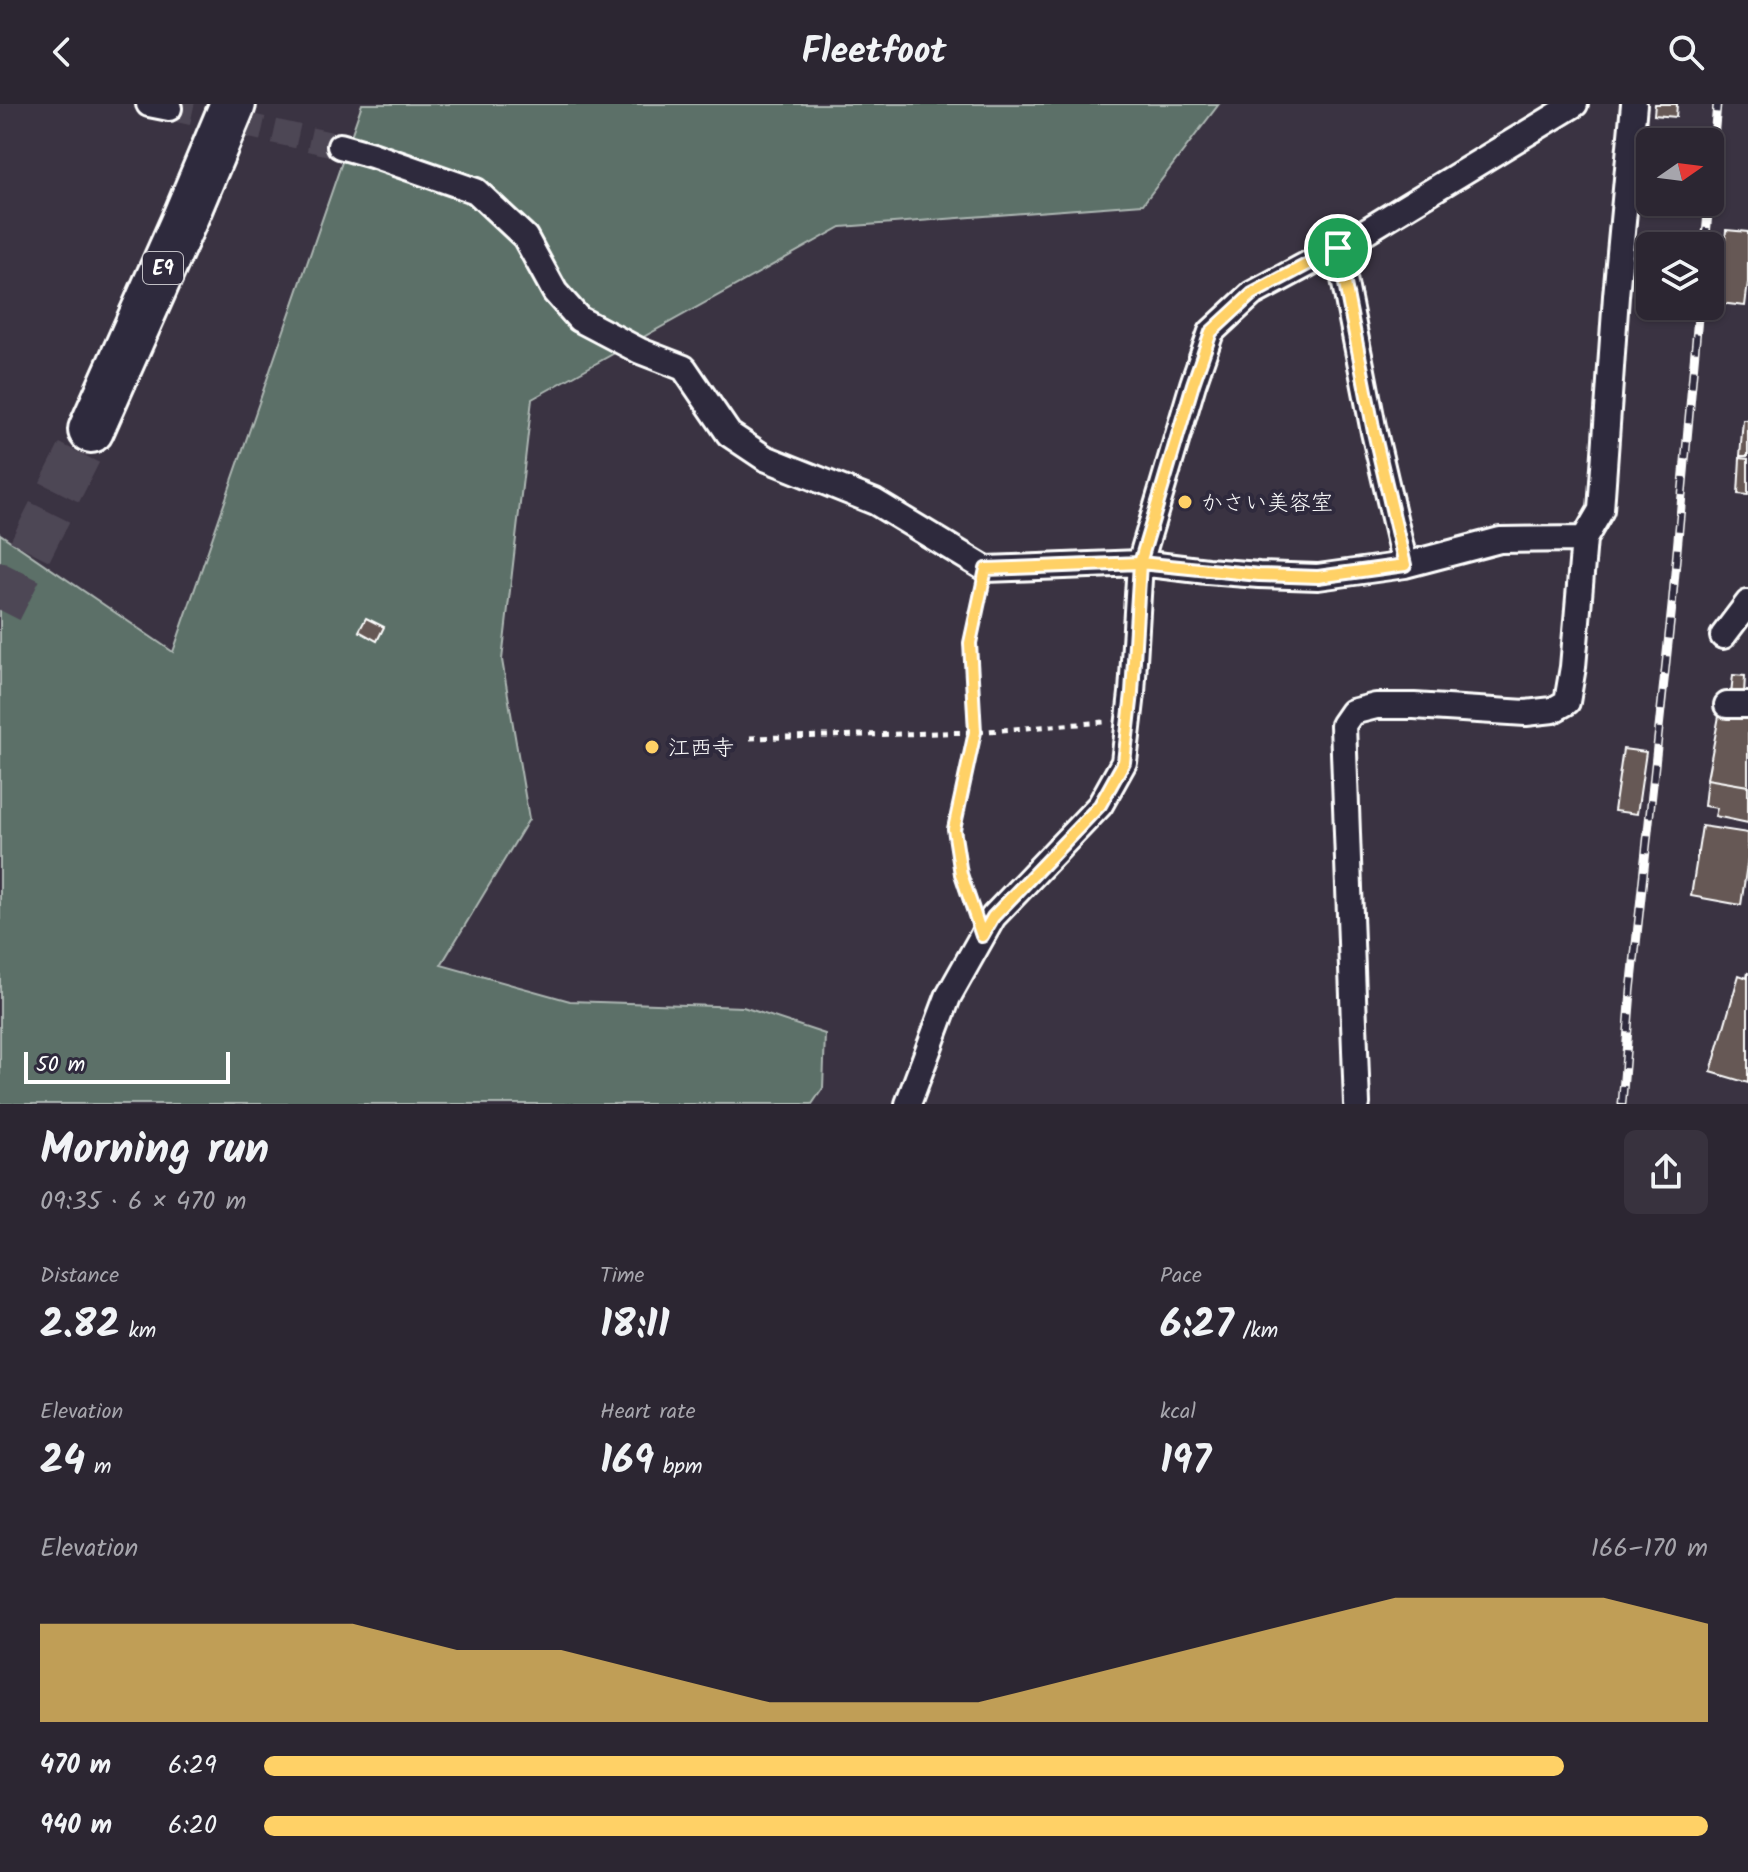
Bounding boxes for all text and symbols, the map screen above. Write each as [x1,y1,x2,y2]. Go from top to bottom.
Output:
text: Fleetfoot [801,24,947,81]
icon: back [40,30,84,74]
icon: search [1664,30,1708,74]
north arrow [1636,128,1724,216]
map controls [1636,128,1724,320]
pin [1304,214,1372,282]
icon: arrive [1316,226,1360,270]
button: layers [1636,232,1724,320]
road number: E9 [143,252,183,284]
place label: かさい美容室 [1201,487,1333,522]
marker: かさい美容室 [1176,493,1194,511]
place label: 江西寺 [668,732,734,767]
marker: 江西寺 [643,738,661,756]
scale bar [24,1048,230,1084]
text: 50 m [36,1048,85,1083]
text: Morning run [40,1116,269,1186]
button: share [1624,1130,1708,1214]
text: 09:35 · 6 × 470 m [40,1181,246,1223]
text: Distance [40,1259,119,1294]
text: Time [600,1259,644,1294]
text: Pace [1160,1259,1202,1294]
text: 2.82 [40,1294,120,1358]
text: 18:11 [600,1294,670,1358]
text: 6:27 [1160,1294,1234,1358]
text: km [120,1314,156,1349]
text: /km [1234,1314,1278,1349]
text: Elevation [40,1395,123,1430]
text: Heart rate [600,1395,696,1430]
text: kcal [1160,1395,1196,1430]
text: 24 [40,1430,85,1494]
text: 169 [600,1430,654,1494]
text: 197 [1160,1430,1211,1494]
text: m [85,1450,111,1485]
text: bpm [654,1450,702,1485]
text: Elevation [40,1528,138,1570]
text: 166–170 m [1591,1528,1708,1570]
text: 470 m [40,1745,111,1787]
text: 6:29 [168,1745,217,1787]
text: 940 m [40,1805,112,1847]
text: 6:20 [168,1805,217,1847]

